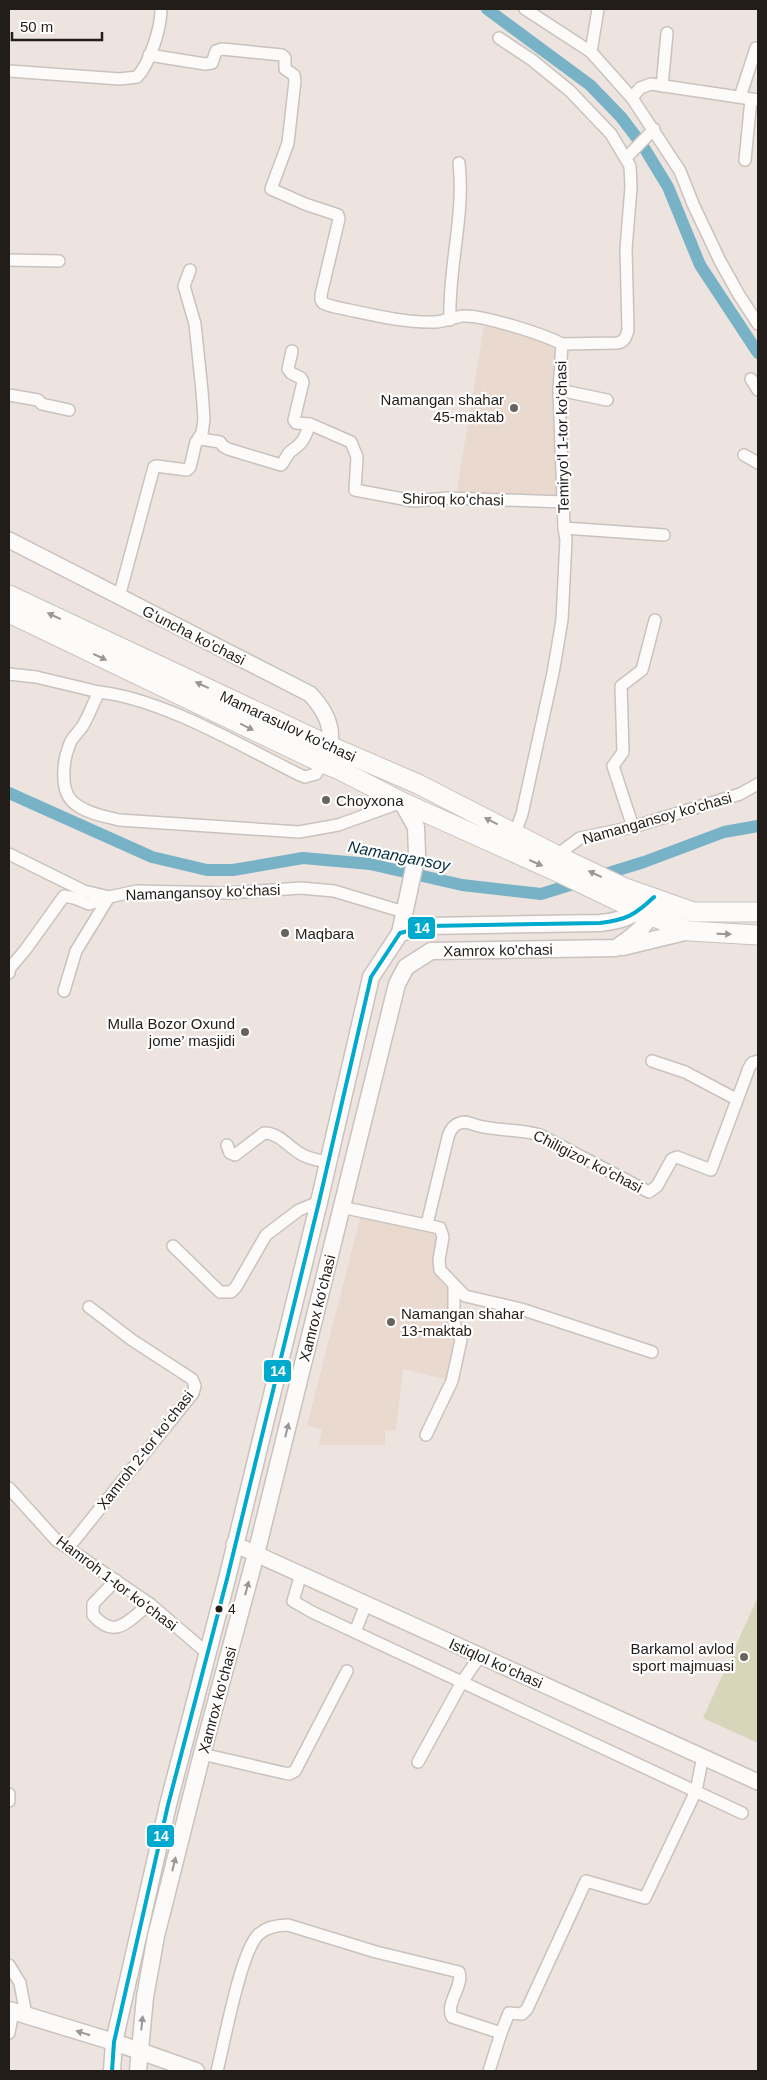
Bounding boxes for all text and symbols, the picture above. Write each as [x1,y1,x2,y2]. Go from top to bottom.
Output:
scale bar [12,10,102,42]
text: 50 m [20,18,53,35]
street label: Temiryoʻl 1-tor koʻchasi [552,361,572,513]
place label: Namangan shahar 45-maktab [381,391,504,425]
marker: Namangan shahar 45-maktab [508,402,520,414]
street label: Shiroq koʻchasi [402,490,504,508]
street label: G'uncha ko'chasi [140,602,248,668]
one-way arrow [47,612,62,621]
one-way arrow [93,653,107,661]
one-way arrow [194,681,209,690]
street label: Mamarasulov ko'chasi [217,687,359,765]
one-way arrow [240,723,254,731]
street label: Namangansoy ko'chasi [580,789,734,847]
place label: Choyxona [336,792,404,809]
marker: Choyxona [320,794,332,806]
one-way arrow [484,817,499,825]
water label: Namangansoy [347,838,452,874]
one-way arrow [529,859,543,867]
one-way arrow [588,869,603,878]
street label: Namangansoy koʻchasi [125,881,281,903]
line badge: 14 [407,916,436,940]
text: 14 [414,920,430,936]
place label: Maqbara [295,925,355,942]
marker: Maqbara [279,927,291,939]
one-way arrow [716,930,732,938]
street label: Xamrox ko'chasi [443,941,553,959]
place label: Mulla Bozor Oxund jome’ masjidi [107,1015,235,1049]
marker: Mulla Bozor Oxund jome’ masjidi [239,1026,251,1038]
street label: Chiligizor koʻchasi [531,1126,645,1196]
street label: Xamrox ko'chasi [295,1253,339,1363]
place label: Namangan shahar 13-maktab [401,1305,524,1339]
marker: Namangan shahar 13-maktab [385,1316,397,1328]
line badge: 14 [263,1359,292,1383]
text: 14 [270,1363,286,1379]
street label: Xamroh 2-tor koʻchasi [93,1387,197,1513]
one-way arrow [283,1423,291,1438]
street label: Hamroh 1-tor koʻchasi [53,1532,181,1634]
one-way arrow [243,1580,251,1596]
place label: 4 [228,1601,236,1617]
marker: 4 [214,1604,224,1614]
street label: Istiqlol koʻchasi [446,1635,546,1691]
place label: Barkamol avlod sport majmuasi [631,1640,734,1674]
street label: Xamrox ko'chasi [195,1645,239,1755]
marker: Barkamol avlod sport majmuasi [738,1651,750,1663]
line badge: 14 [146,1824,175,1848]
text: 14 [153,1828,169,1844]
one-way arrow [170,1856,178,1871]
one-way arrow [139,2014,147,2030]
one-way arrow [76,2028,91,2036]

